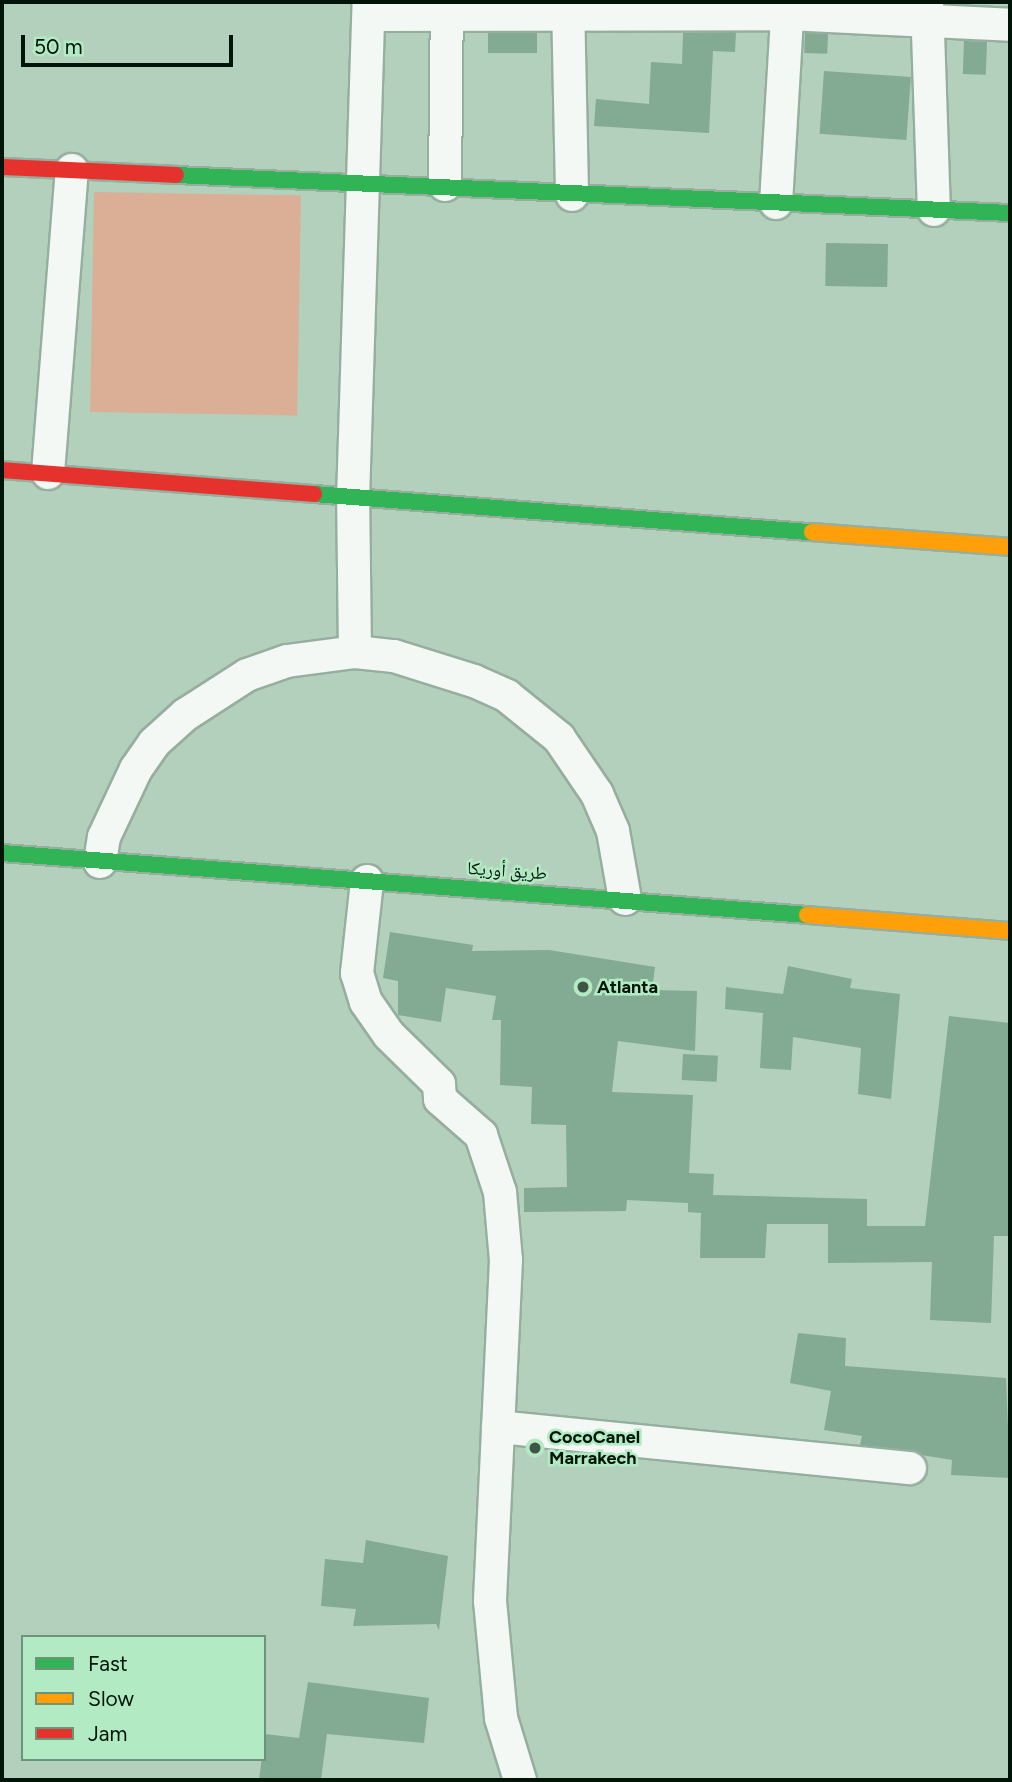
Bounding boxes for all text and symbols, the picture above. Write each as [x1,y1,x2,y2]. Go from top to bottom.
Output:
scale bar [24,21,236,65]
text: 50 m [34,34,83,59]
street label: طريق أوريكا [466,857,548,885]
place label: Atlanta [597,976,658,998]
marker: Atlanta [575,979,591,995]
place label: CocoCanel Marrakech [549,1427,640,1470]
marker: CocoCanel Marrakech [527,1440,543,1456]
legend [21,1635,266,1761]
text: Fast [88,1651,128,1676]
text: Slow [88,1686,134,1711]
text: Jam [88,1721,127,1746]

